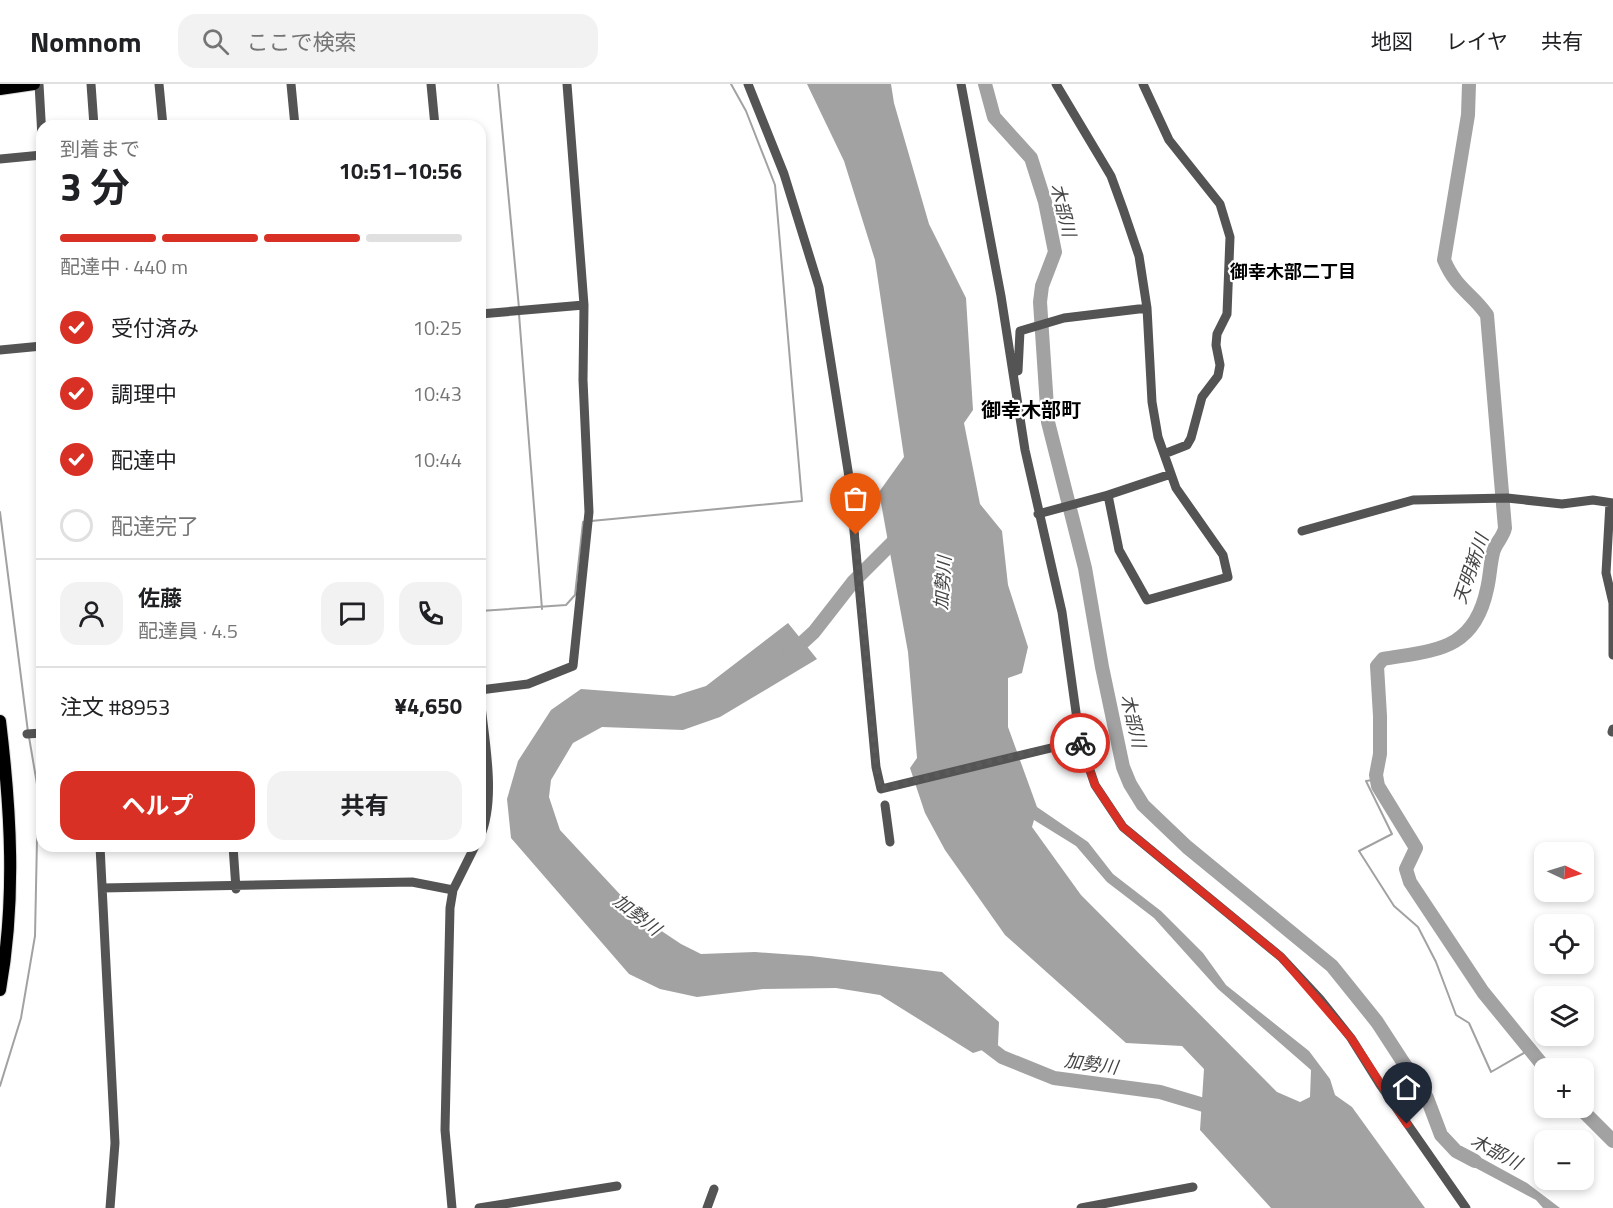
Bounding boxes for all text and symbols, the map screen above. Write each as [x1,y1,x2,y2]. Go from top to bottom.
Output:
search box [178,14,598,68]
text: Nomnom [30,20,142,63]
icon: search [199,25,232,58]
text: ここで検索 [247,25,357,59]
text: 地図 [1371,25,1413,57]
text: レイヤ [1446,25,1508,57]
text: 共有 [1541,25,1583,57]
text: 到着まで [60,133,140,164]
text: 10:51–10:56 [339,154,462,188]
text: 3 分 [60,157,129,216]
water label: 木部川 [1044,180,1084,241]
text: 配達中 · 440 m [60,251,188,282]
district label: 御幸木部二丁目 [1229,258,1356,285]
icon: check [60,311,93,344]
text: 受付済み [111,311,199,345]
text: 10:25 [413,312,462,343]
icon: check [60,377,93,410]
text: 調理中 [111,377,177,411]
text: 10:43 [413,378,462,409]
district label: 御幸木部町 [981,394,1081,425]
icon: check [60,443,93,476]
text: 配達中 [111,443,177,477]
text: 10:44 [413,444,462,475]
pin [830,473,881,535]
icon: bag [839,482,872,515]
text: 配達完了 [111,509,199,543]
water label: 天明新川 [1446,529,1496,607]
water label: 加勢川 [927,553,958,611]
text: 佐藤 [138,581,182,615]
button: person [60,582,123,645]
button: chat [321,582,384,645]
button: phone [399,582,462,645]
text: 配達員 · 4.5 [138,615,238,646]
text: ¥4,650 [395,689,462,723]
text: 注文 #8953 [60,690,170,724]
water label: 木部川 [1114,692,1153,752]
courier [1050,713,1110,773]
icon: bike [1064,727,1097,760]
button: ヘルプ [60,771,255,840]
button: 共有 [267,771,462,840]
north arrow [1534,842,1594,902]
map controls [1534,842,1594,1190]
water label: 加勢川 [608,887,668,943]
button: locate [1534,914,1594,974]
button: layers [1534,986,1594,1046]
water label: 加勢川 [1062,1046,1122,1081]
button: + [1534,1058,1594,1118]
pin [1381,1062,1432,1124]
icon: home [1390,1071,1423,1104]
water label: 木部川 [1466,1127,1528,1177]
button: − [1534,1130,1594,1190]

